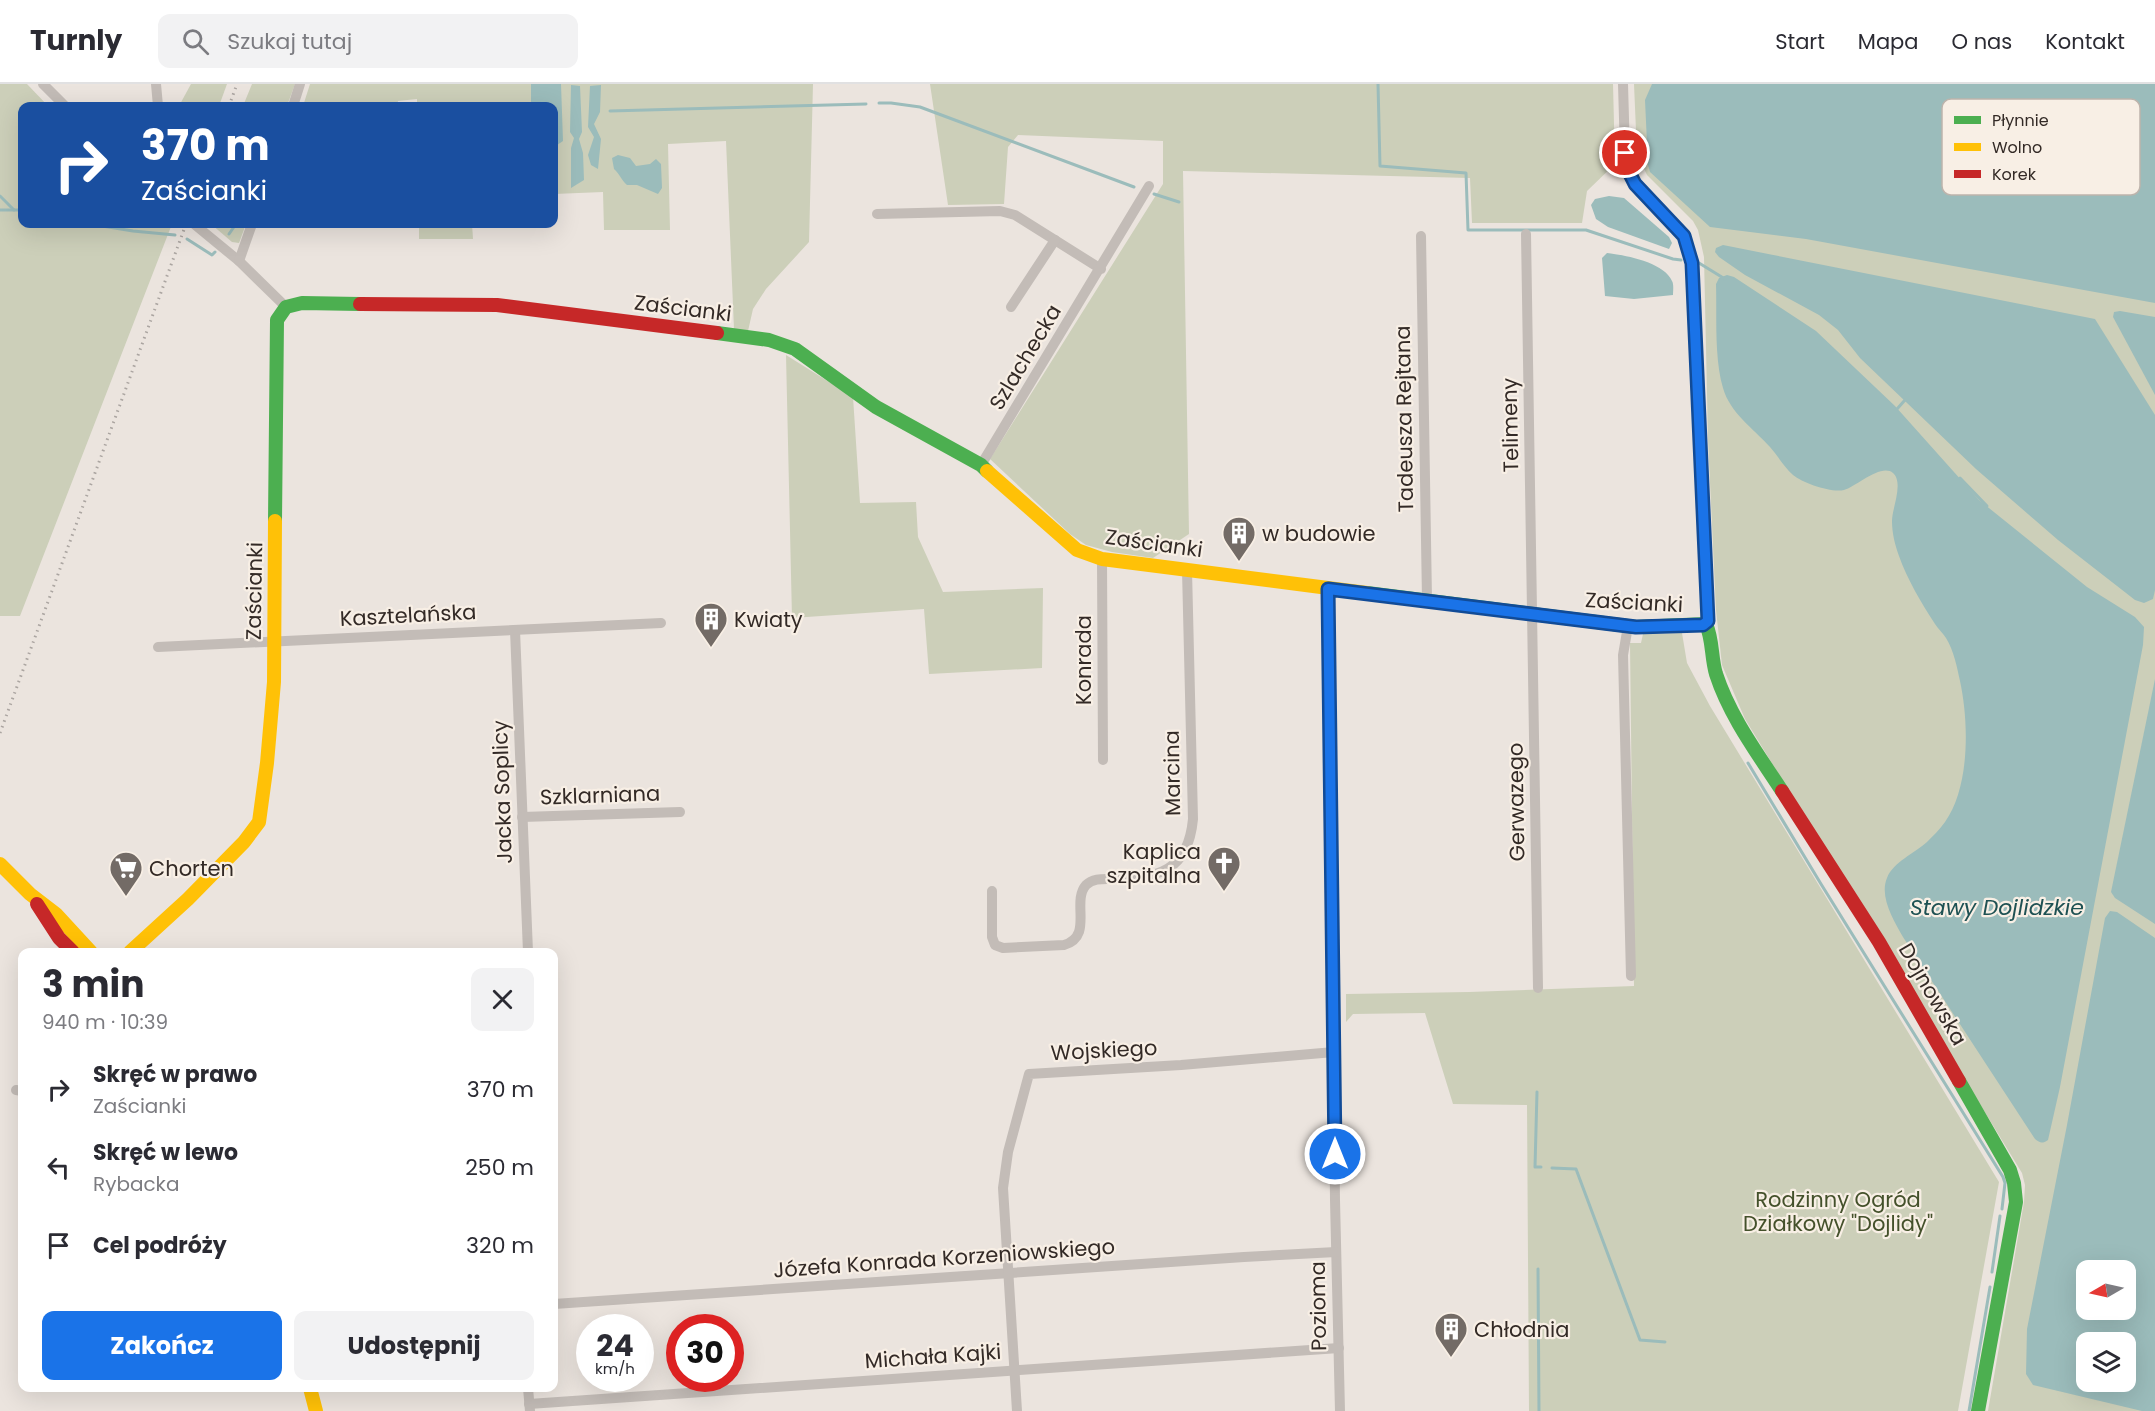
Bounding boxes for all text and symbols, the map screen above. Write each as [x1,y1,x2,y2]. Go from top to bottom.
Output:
search box [158,14,578,68]
text: Turnly [30,21,122,60]
icon: search [179,25,212,58]
text: Szukaj tutaj [227,26,352,57]
text: Start [1775,27,1825,56]
text: Mapa [1858,27,1919,56]
text: O nas [1952,27,2012,56]
text: Kontakt [2045,27,2125,56]
legend [1942,99,2140,195]
text: Płynnie [1992,109,2049,132]
text: 370 m [141,116,270,175]
icon: right [42,126,120,204]
pin [1599,127,1650,178]
icon: arrive [1608,136,1641,169]
text: Wolno [1992,136,2042,159]
text: Korek [1992,163,2037,186]
text: Zaścianki [141,172,267,209]
street label: Zaścianki [633,288,733,328]
street label: Szlachecka [982,299,1068,415]
street label: Tadeusza Rejtana [1388,325,1420,513]
street label: Telimeny [1495,377,1525,473]
building icon: w budowie [1221,515,1257,562]
place label: w budowie [1262,519,1376,548]
street label: Zaścianki [1103,522,1205,564]
street label: Zaścianki [239,542,269,640]
street label: Zaścianki [1584,585,1684,619]
street label: Kasztelańska [339,597,477,633]
building icon: Kwiaty [693,601,729,648]
place label: Kwiaty [734,605,803,634]
street label: Konrada [1069,615,1098,705]
street label: Jacka Soplicy [485,720,519,864]
street label: Marcina [1157,730,1187,816]
street label: Gerwazego [1500,742,1532,862]
street label: Szklarniana [539,778,661,812]
place label: Kaplica szpitalna [1106,837,1201,890]
church icon: Kaplica szpitalna [1206,845,1242,892]
supermarket icon: Chorten [108,850,144,897]
place label: Chorten [149,854,234,883]
water label: Stawy Dojlidzkie [1910,892,2084,923]
street label: Dojnowska [1892,938,1974,1050]
text: 3 min [42,959,144,1010]
button: close [471,968,534,1031]
text: 940 m · 10:39 [42,1008,168,1036]
street label: Wojskiego [1050,1033,1158,1067]
text: Skręć w prawo [93,1059,257,1090]
icon: right [42,1073,75,1106]
text: 370 m [467,1074,534,1105]
text: Zaścianki [93,1092,186,1120]
position arrow [1303,1122,1367,1186]
text: Skręć w lewo [93,1137,238,1168]
icon: left [42,1151,75,1184]
text: 250 m [465,1152,534,1183]
text: Rybacka [93,1170,179,1198]
park label: Rodzinny Ogród Działkowy "Dojlidy" [1743,1185,1933,1238]
icon: arrive [42,1229,75,1262]
text: Cel podróży [93,1230,227,1261]
text: 320 m [466,1230,534,1261]
street label: Józefa Konrada Korzeniowskiego [772,1232,1116,1284]
north arrow [2076,1260,2136,1320]
map controls [2076,1260,2136,1392]
street label: Pozioma [1303,1261,1333,1351]
button: Zakończ [42,1311,282,1380]
button: Udostępnij [294,1311,534,1380]
building icon: Chłodnia [1433,1311,1469,1358]
speed limit sign: 30 [666,1314,744,1392]
place label: Chłodnia [1474,1315,1569,1344]
text: 24 [596,1324,634,1367]
button: layers [2076,1332,2136,1392]
street label: Michała Kajki [864,1337,1002,1375]
text: km/h [595,1358,635,1379]

